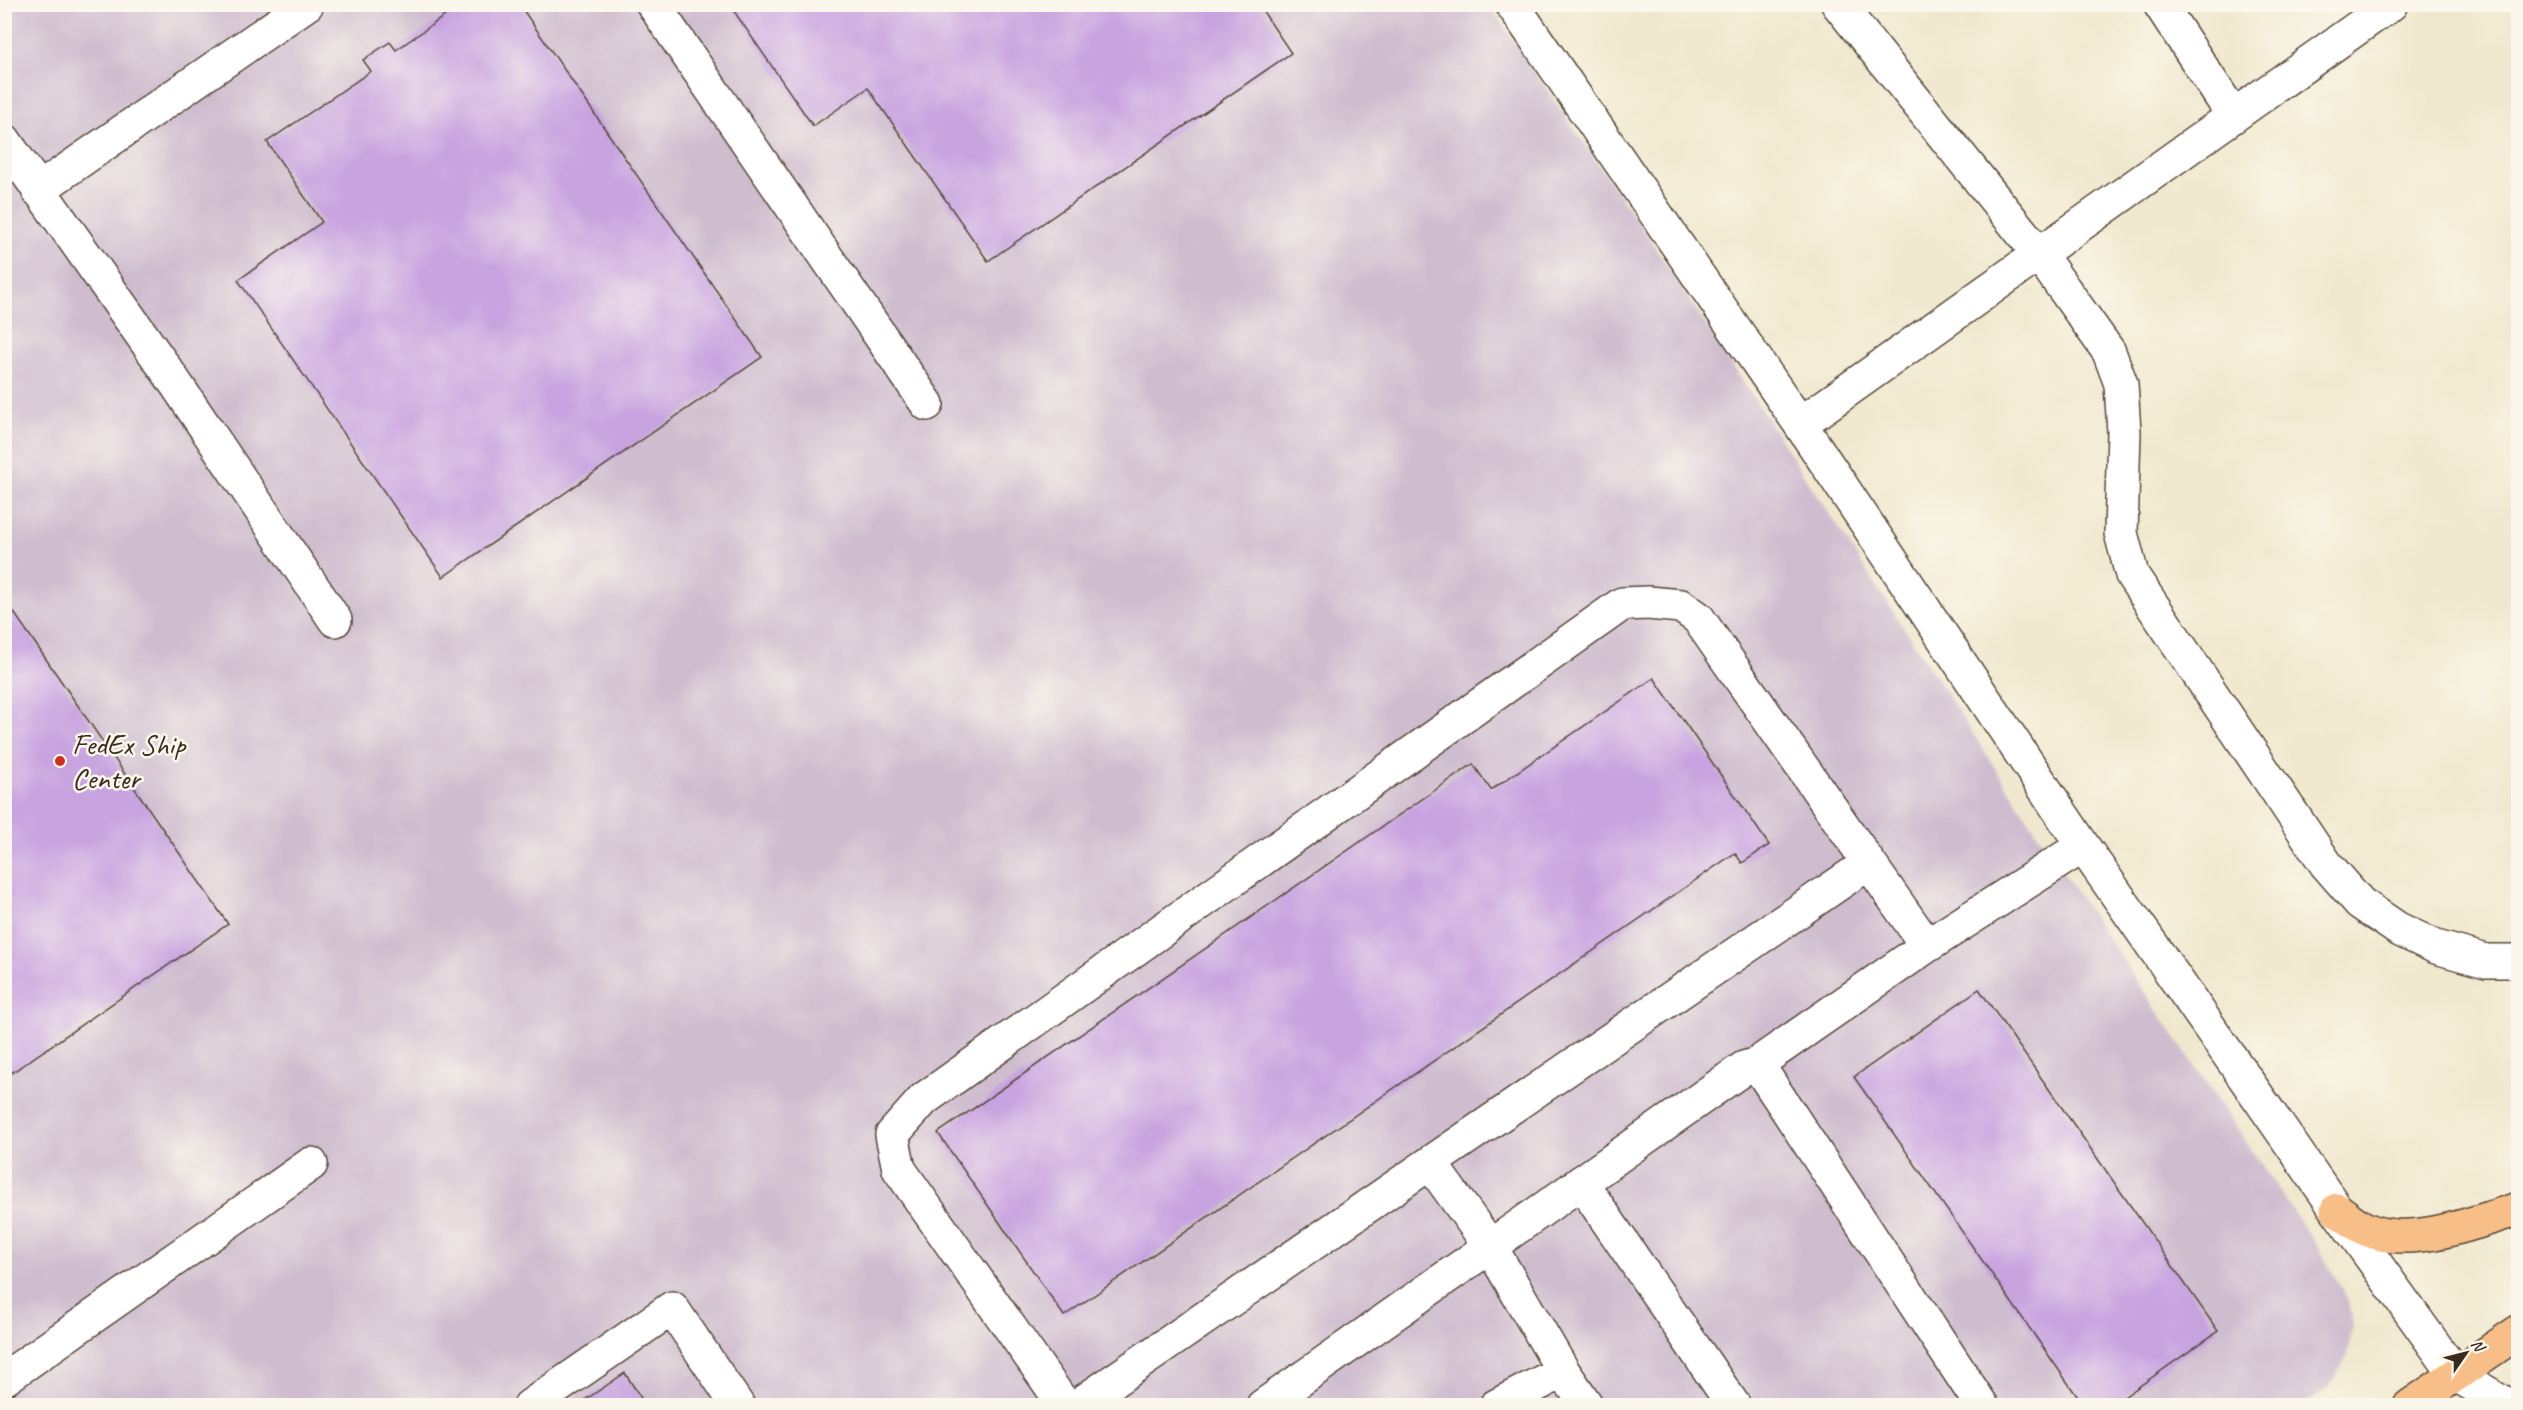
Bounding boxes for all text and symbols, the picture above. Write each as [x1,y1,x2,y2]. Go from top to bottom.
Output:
place label: FedEx Ship Center [72,725,187,797]
marker: FedEx Ship Center [53,754,67,768]
north arrow [2436,1323,2496,1383]
text: N [2466,1335,2490,1357]

